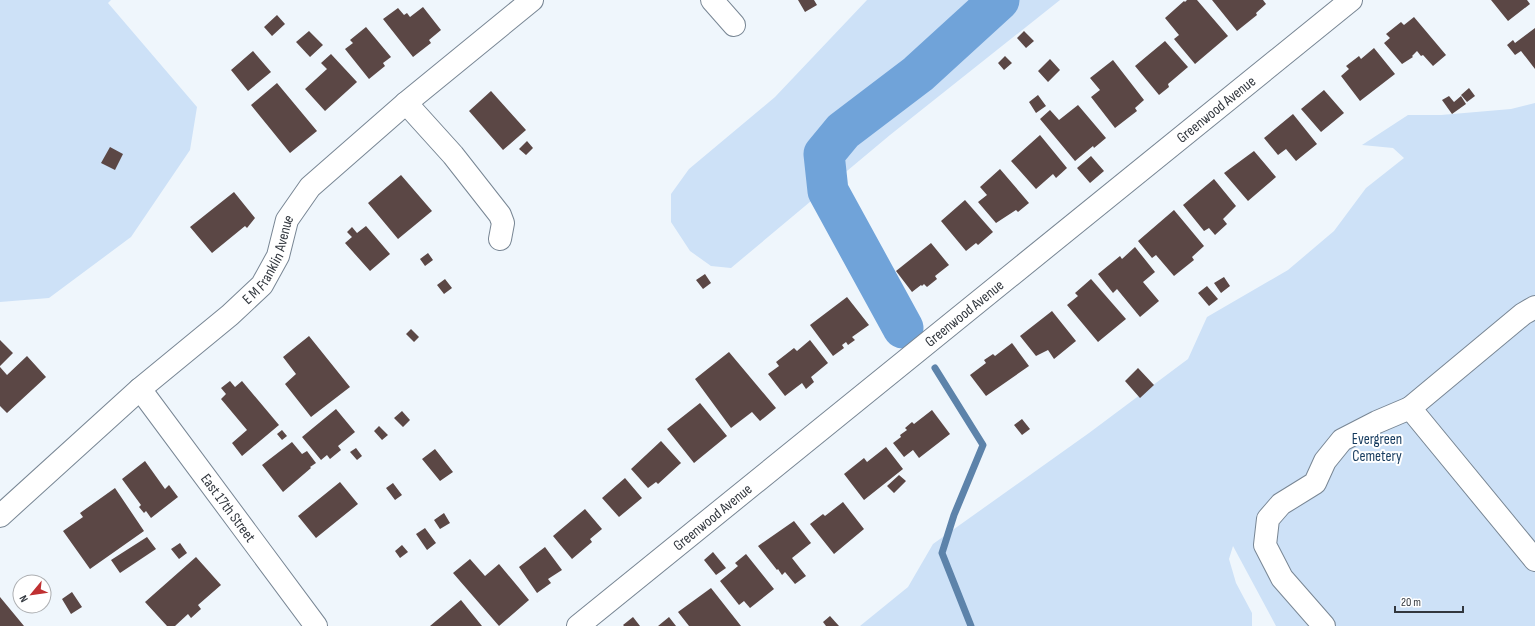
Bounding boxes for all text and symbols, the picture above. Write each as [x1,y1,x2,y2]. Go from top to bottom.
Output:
street label: Greenwood Avenue [1173,72,1260,147]
street label: E M Franklin Avenue [238,211,298,309]
street label: Greenwood Avenue [921,276,1008,351]
park label: Evergreen Cemetery [1352,430,1402,466]
street label: East 17th Street [196,470,260,546]
street label: Greenwood Avenue [669,480,756,555]
north arrow [12,574,52,614]
scale bar [1395,588,1463,614]
text: N [17,593,31,604]
text: 20 m [1401,595,1421,610]

